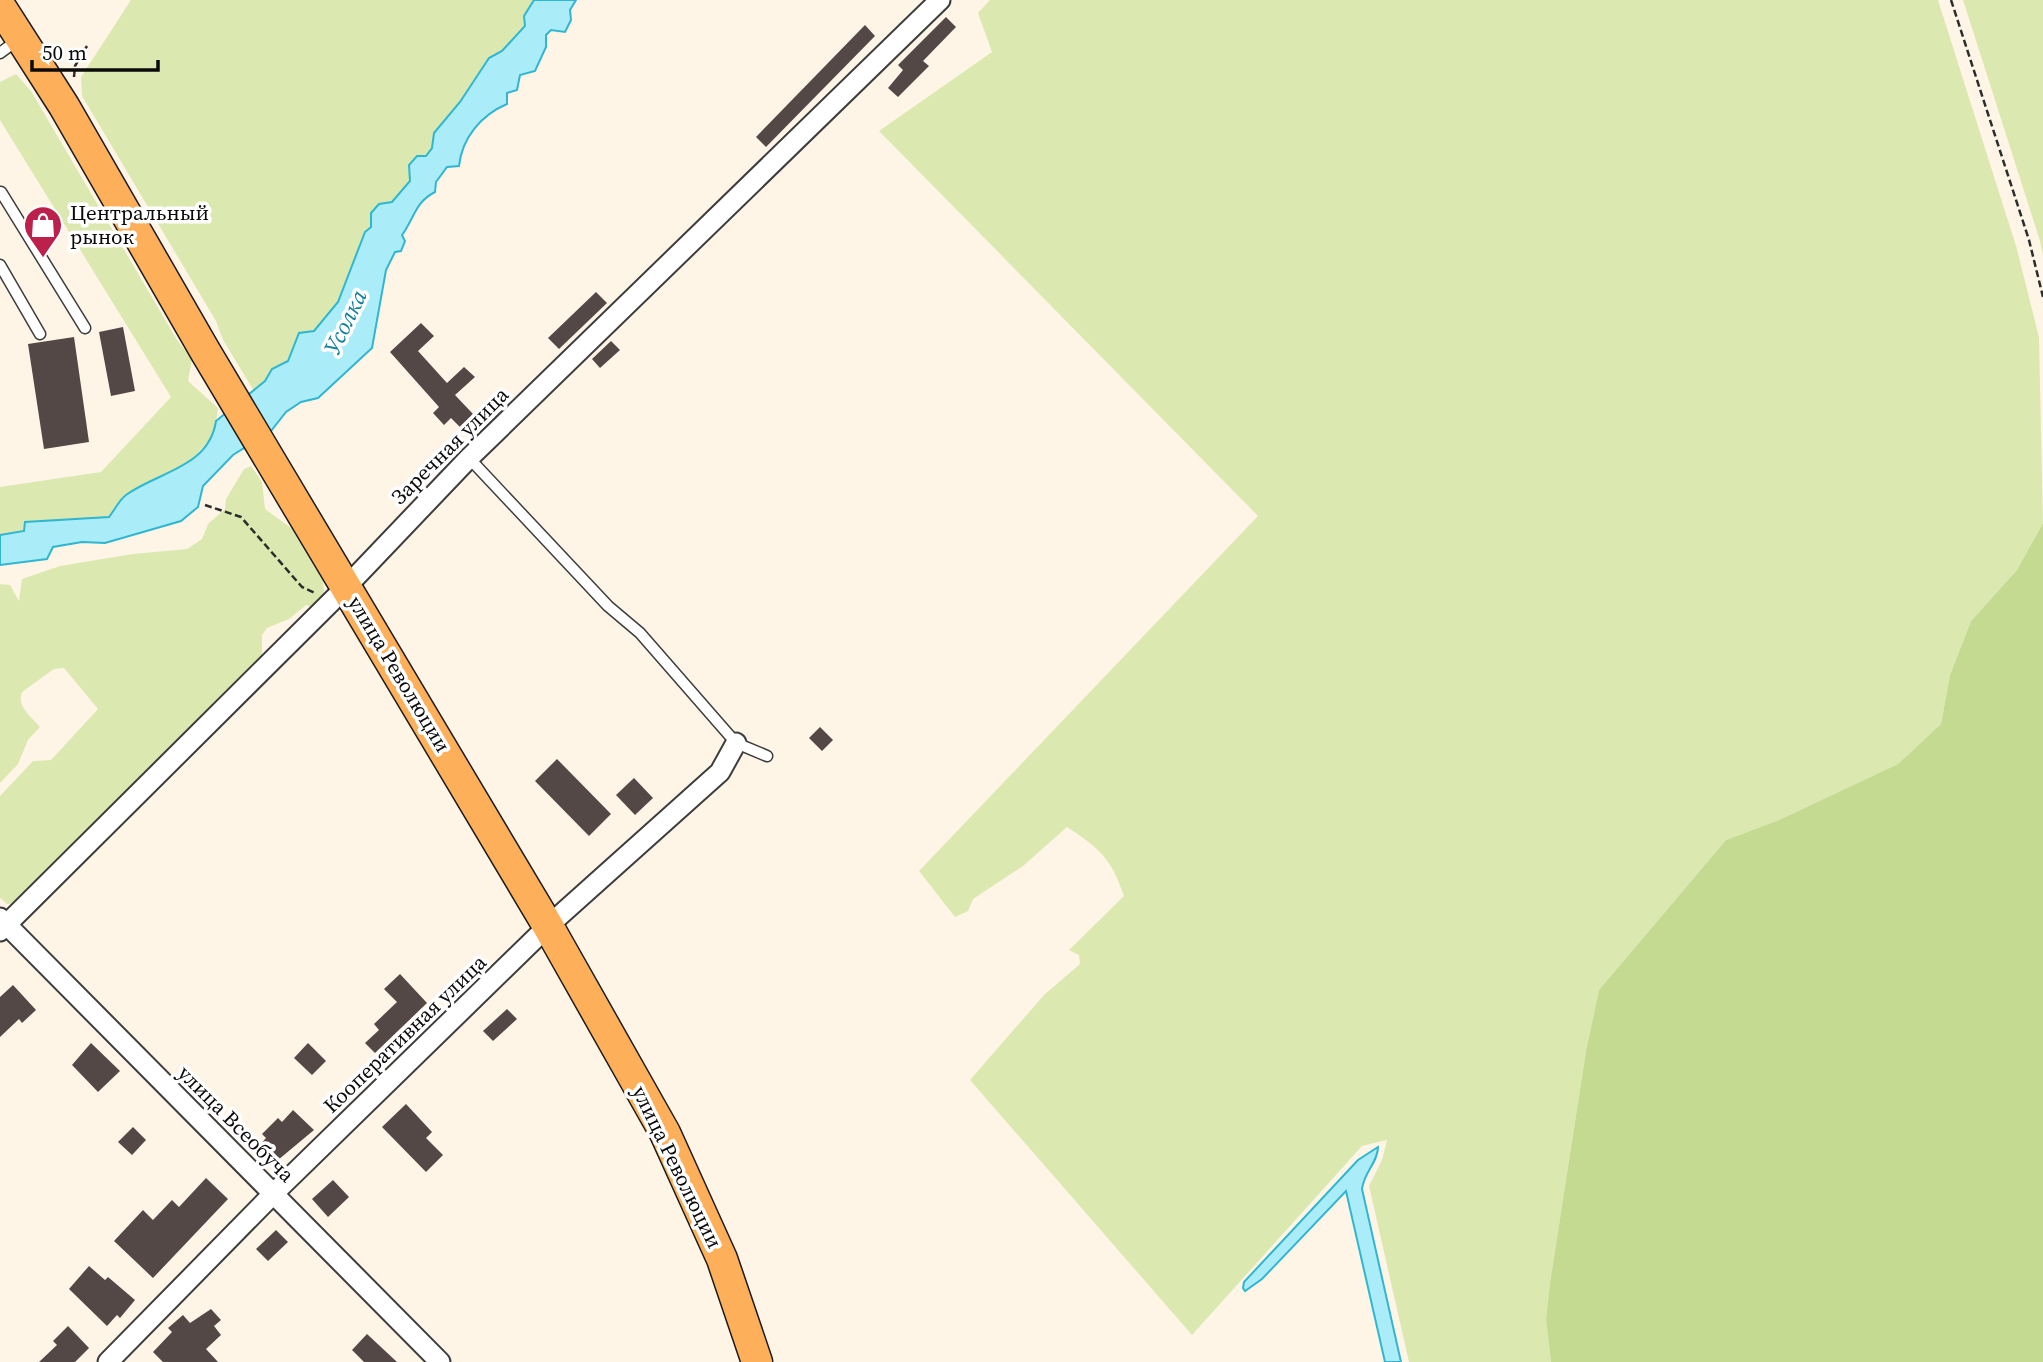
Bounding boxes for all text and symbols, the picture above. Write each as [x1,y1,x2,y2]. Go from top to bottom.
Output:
scale bar [32,28,158,72]
text: 50 m [42,38,87,67]
place label: Центральный рынок [70,198,209,251]
shop icon: Центральный рынок [22,204,64,259]
water label: Усолка [316,284,374,360]
street label: Заречная улица [384,380,515,511]
street label: улица Революции [341,590,458,757]
street label: Кооперативная улица [317,948,493,1119]
street label: улица Всеобуча [172,1059,301,1189]
street label: улица Революции [625,1081,729,1253]

